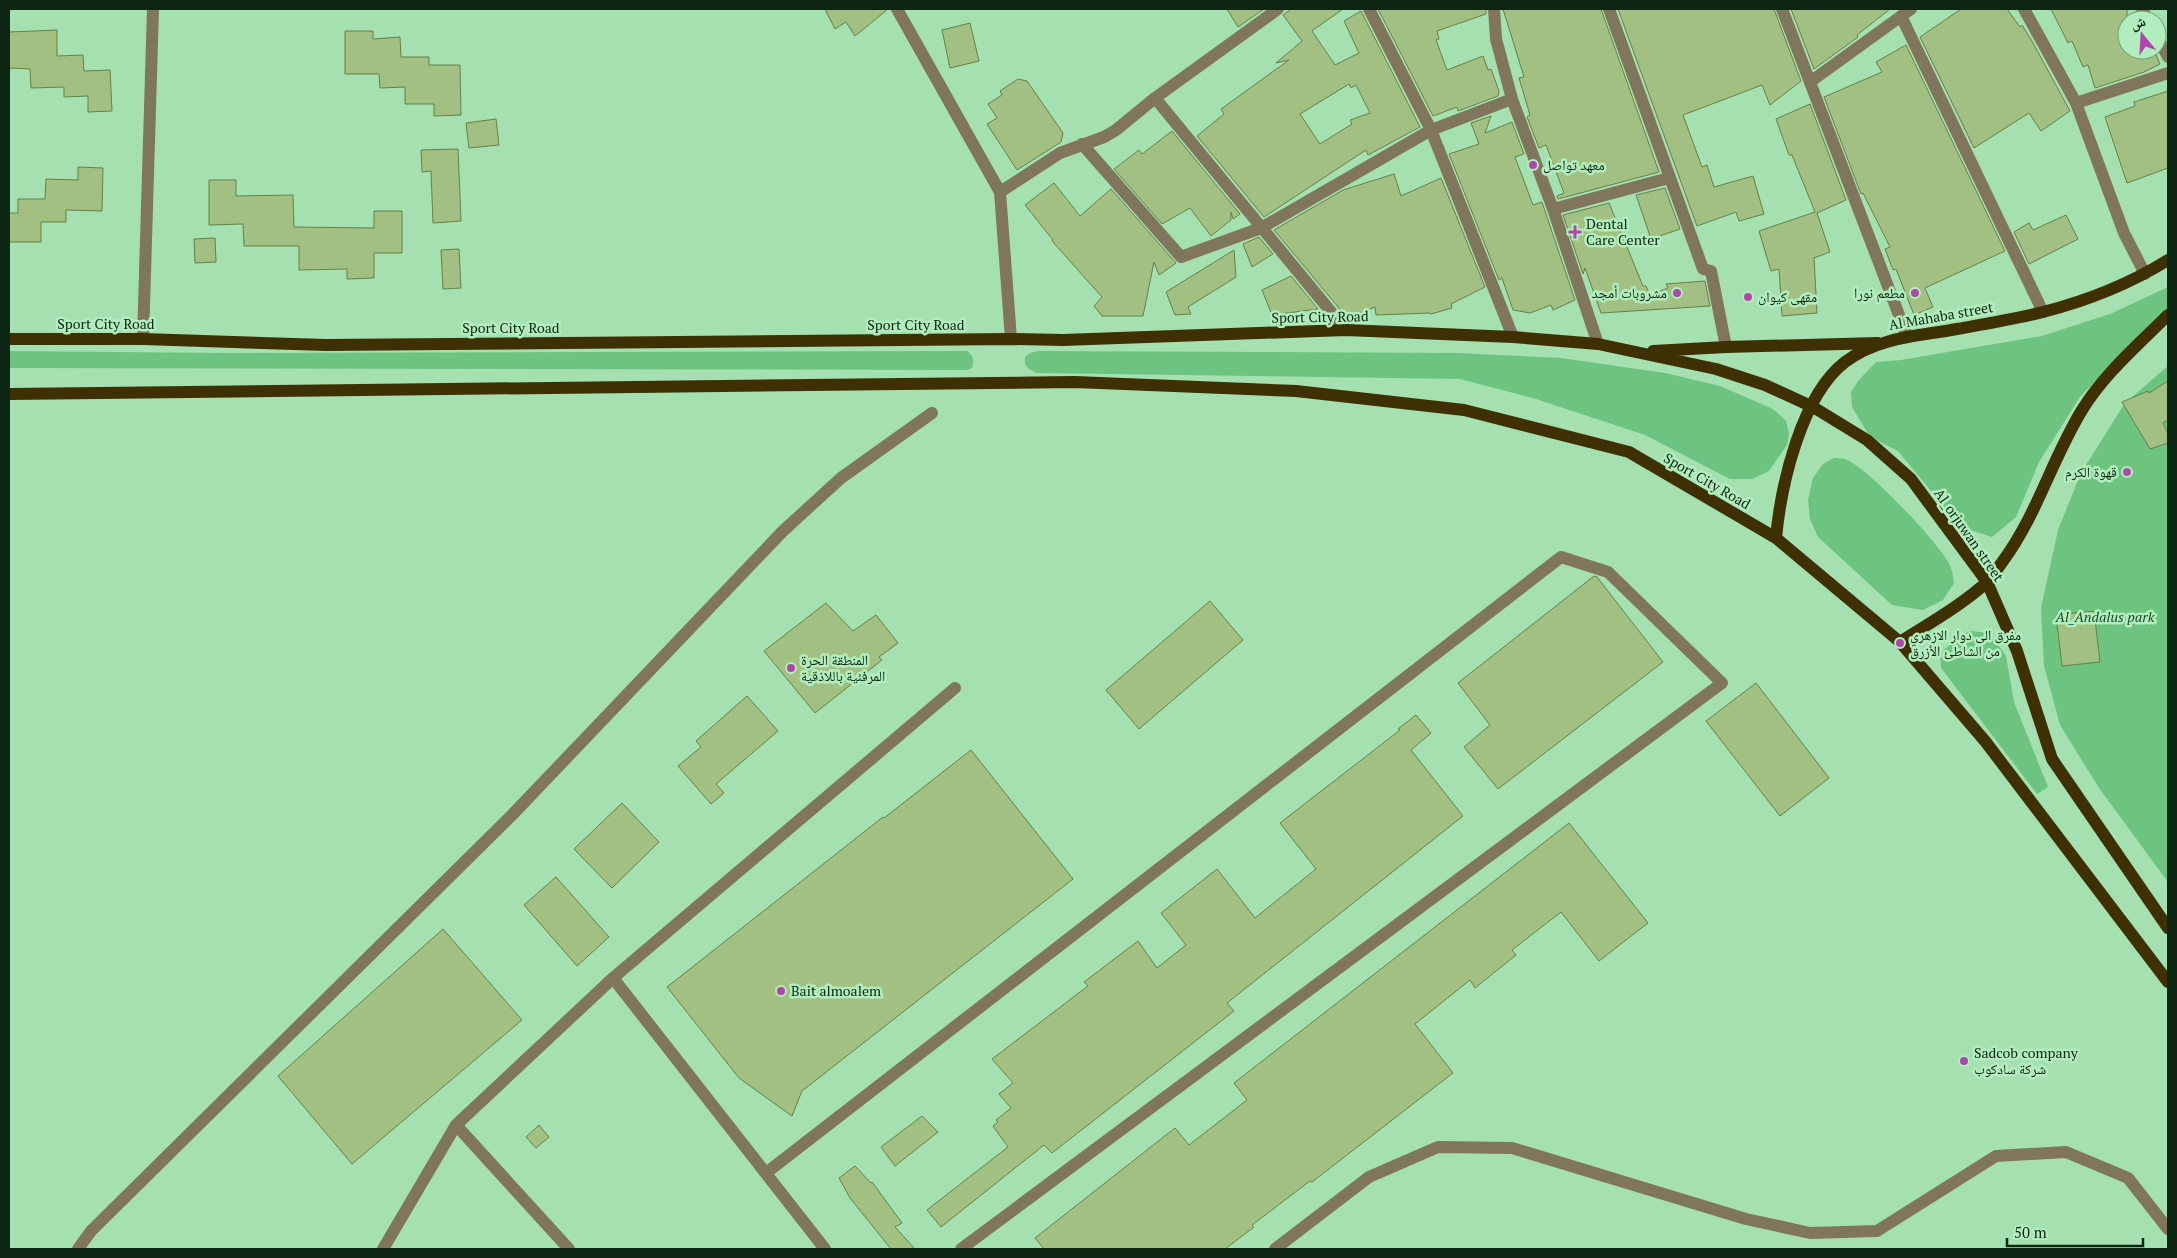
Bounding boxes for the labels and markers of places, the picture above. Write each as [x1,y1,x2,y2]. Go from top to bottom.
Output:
place label: معهد تواصل [1543,155,1605,174]
marker: معهد تواصل [1527,159,1539,171]
place label: Dental Care Center [1586,214,1660,249]
marker: Dental Care Center [1568,225,1582,239]
place label: مشروبات أمجد [1592,283,1667,302]
place label: مطعم نورا [1854,283,1905,303]
marker: مشروبات أمجد [1671,287,1683,299]
place label: مقهى كيوان [1758,287,1817,306]
marker: مطعم نورا [1909,287,1921,299]
marker: مقهى كيوان [1742,291,1754,303]
place label: قهوة الكرم [2065,462,2117,482]
marker: قهوة الكرم [2121,466,2133,478]
place label: مفرق الى دوار الازهري من الشاطئ الأزرق [1910,625,2021,660]
marker: مفرق الى دوار الازهري من الشاطئ الأزرق [1894,637,1906,649]
place label: المنطقة الحرة المرفئية باللاذقية [801,650,885,685]
marker: المنطقة الحرة المرفئية باللاذقية [785,662,797,674]
place label: Bait almoalem [791,981,881,1000]
marker: Bait almoalem [775,985,787,997]
place label: Sadcob company شركة سادكوب [1974,1043,2079,1078]
marker: Sadcob company شركة سادكوب [1958,1055,1970,1067]

